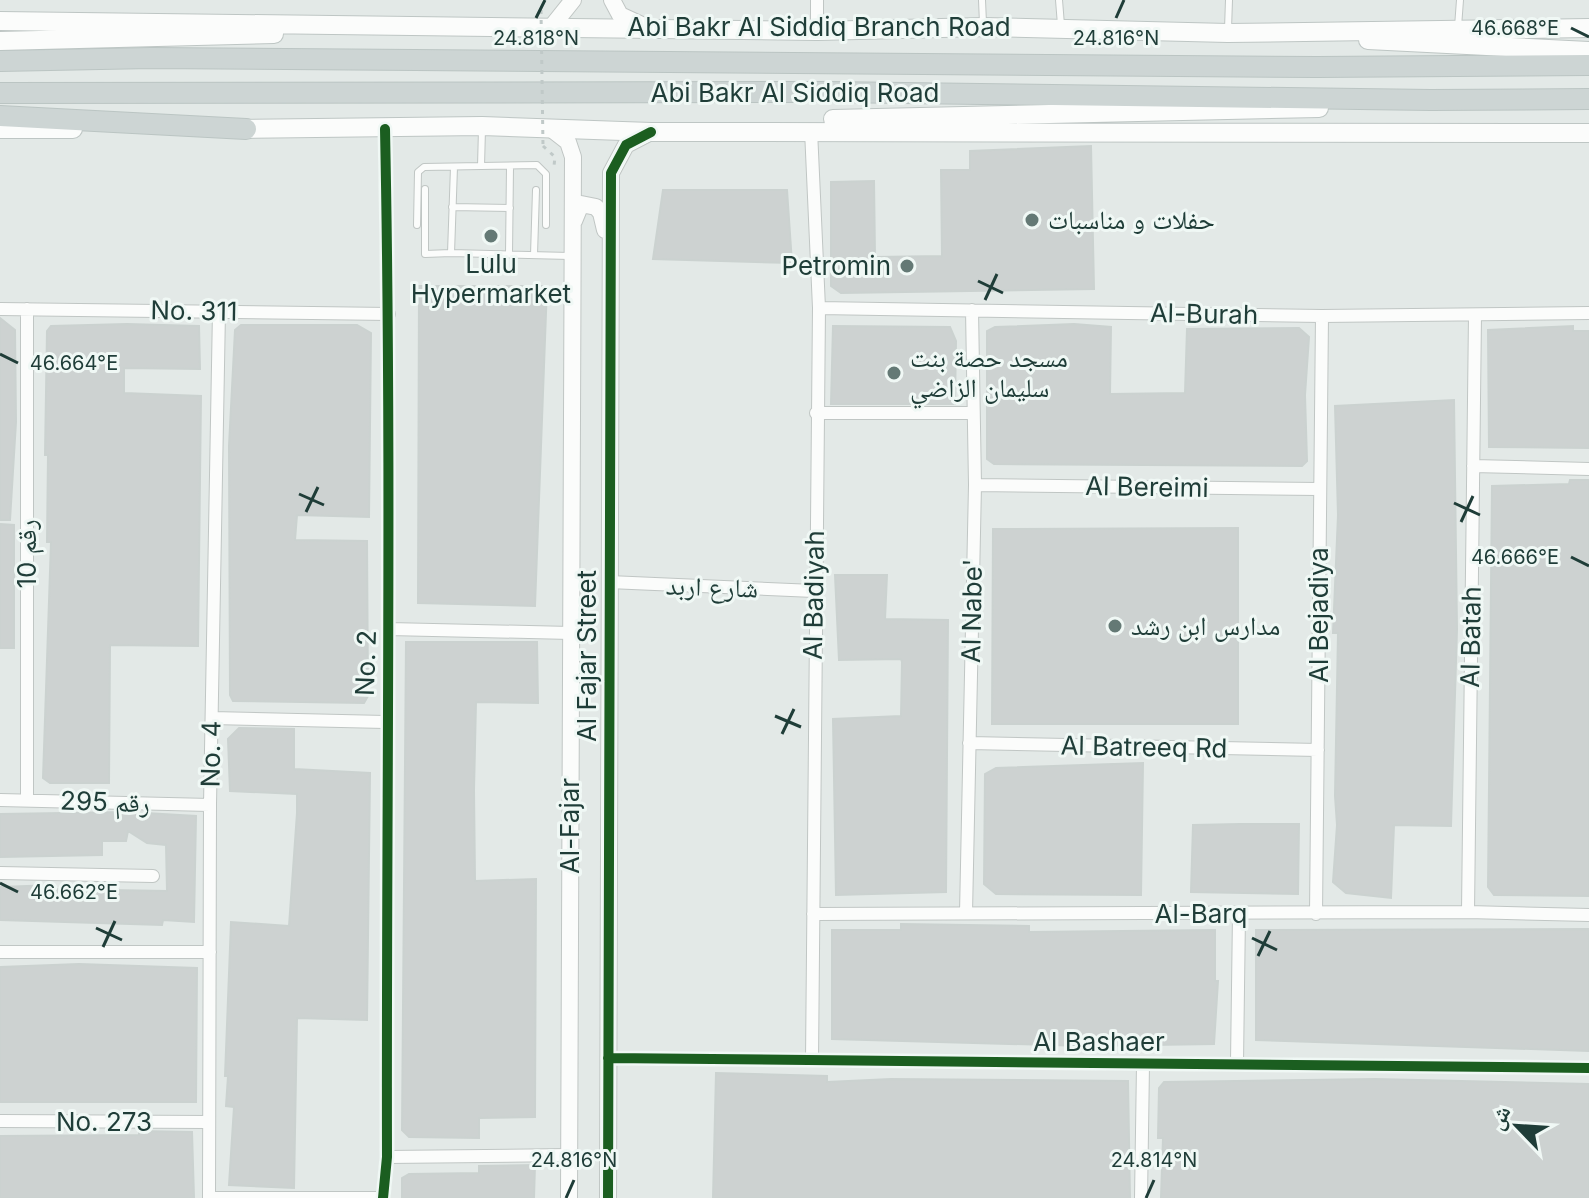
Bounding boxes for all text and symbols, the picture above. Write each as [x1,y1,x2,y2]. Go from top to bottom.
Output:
street label: Abi Bakr Al Siddiq Branch Road [627,11,1011,42]
text: 46.668°E [1471,16,1559,40]
text: 24.818°N [493,26,579,50]
text: 24.816°N [1073,26,1159,50]
street label: Abi Bakr Al Siddiq Road [650,77,940,108]
place label: حفلات و مناسبات [1048,204,1215,235]
marker: حفلات و مناسبات [1023,211,1041,229]
marker: Lulu Hypermarket [482,227,500,245]
place label: Lulu Hypermarket [411,248,571,309]
place label: Petromin [781,250,891,281]
marker: Petromin [898,257,916,275]
street label: No. 311 [150,294,238,327]
street label: Al-Burah [1150,297,1258,330]
place label: مسجد حصة بنت سليمان الزاضي [910,342,1068,409]
text: 46.664°E [30,351,118,375]
marker: مسجد حصة بنت سليمان الزاضي [885,364,903,382]
street label: Al Bereimi [1085,470,1209,503]
street label: رقم 10 [11,520,44,588]
street label: Al Badiyah [797,530,830,660]
text: 46.666°E [1471,545,1559,569]
street label: Al Bejadiya [1303,547,1334,683]
street label: Al Nabe' [955,559,988,663]
street label: شارع اربد [665,569,759,605]
street label: Al Fajar Street [571,570,602,742]
street label: Al Batah [1454,586,1487,688]
place label: مدارس ابن رشد [1131,610,1280,642]
marker: مدارس ابن رشد [1106,617,1124,635]
street label: No. 2 [349,630,382,696]
street label: No. 4 [194,720,227,788]
street label: Al Batreeq Rd [1060,730,1228,763]
street label: Al-Fajar [554,778,585,874]
street label: رقم 295 [60,784,150,821]
text: 46.662°E [30,880,118,904]
street label: Al-Barq [1154,898,1248,929]
street label: Al Bashaer [1033,1026,1165,1057]
north arrow [1477,1086,1557,1166]
text: ش [1482,1101,1516,1134]
street label: No. 273 [56,1106,152,1137]
text: 24.816°N [531,1148,617,1172]
text: 24.814°N [1111,1148,1197,1172]

